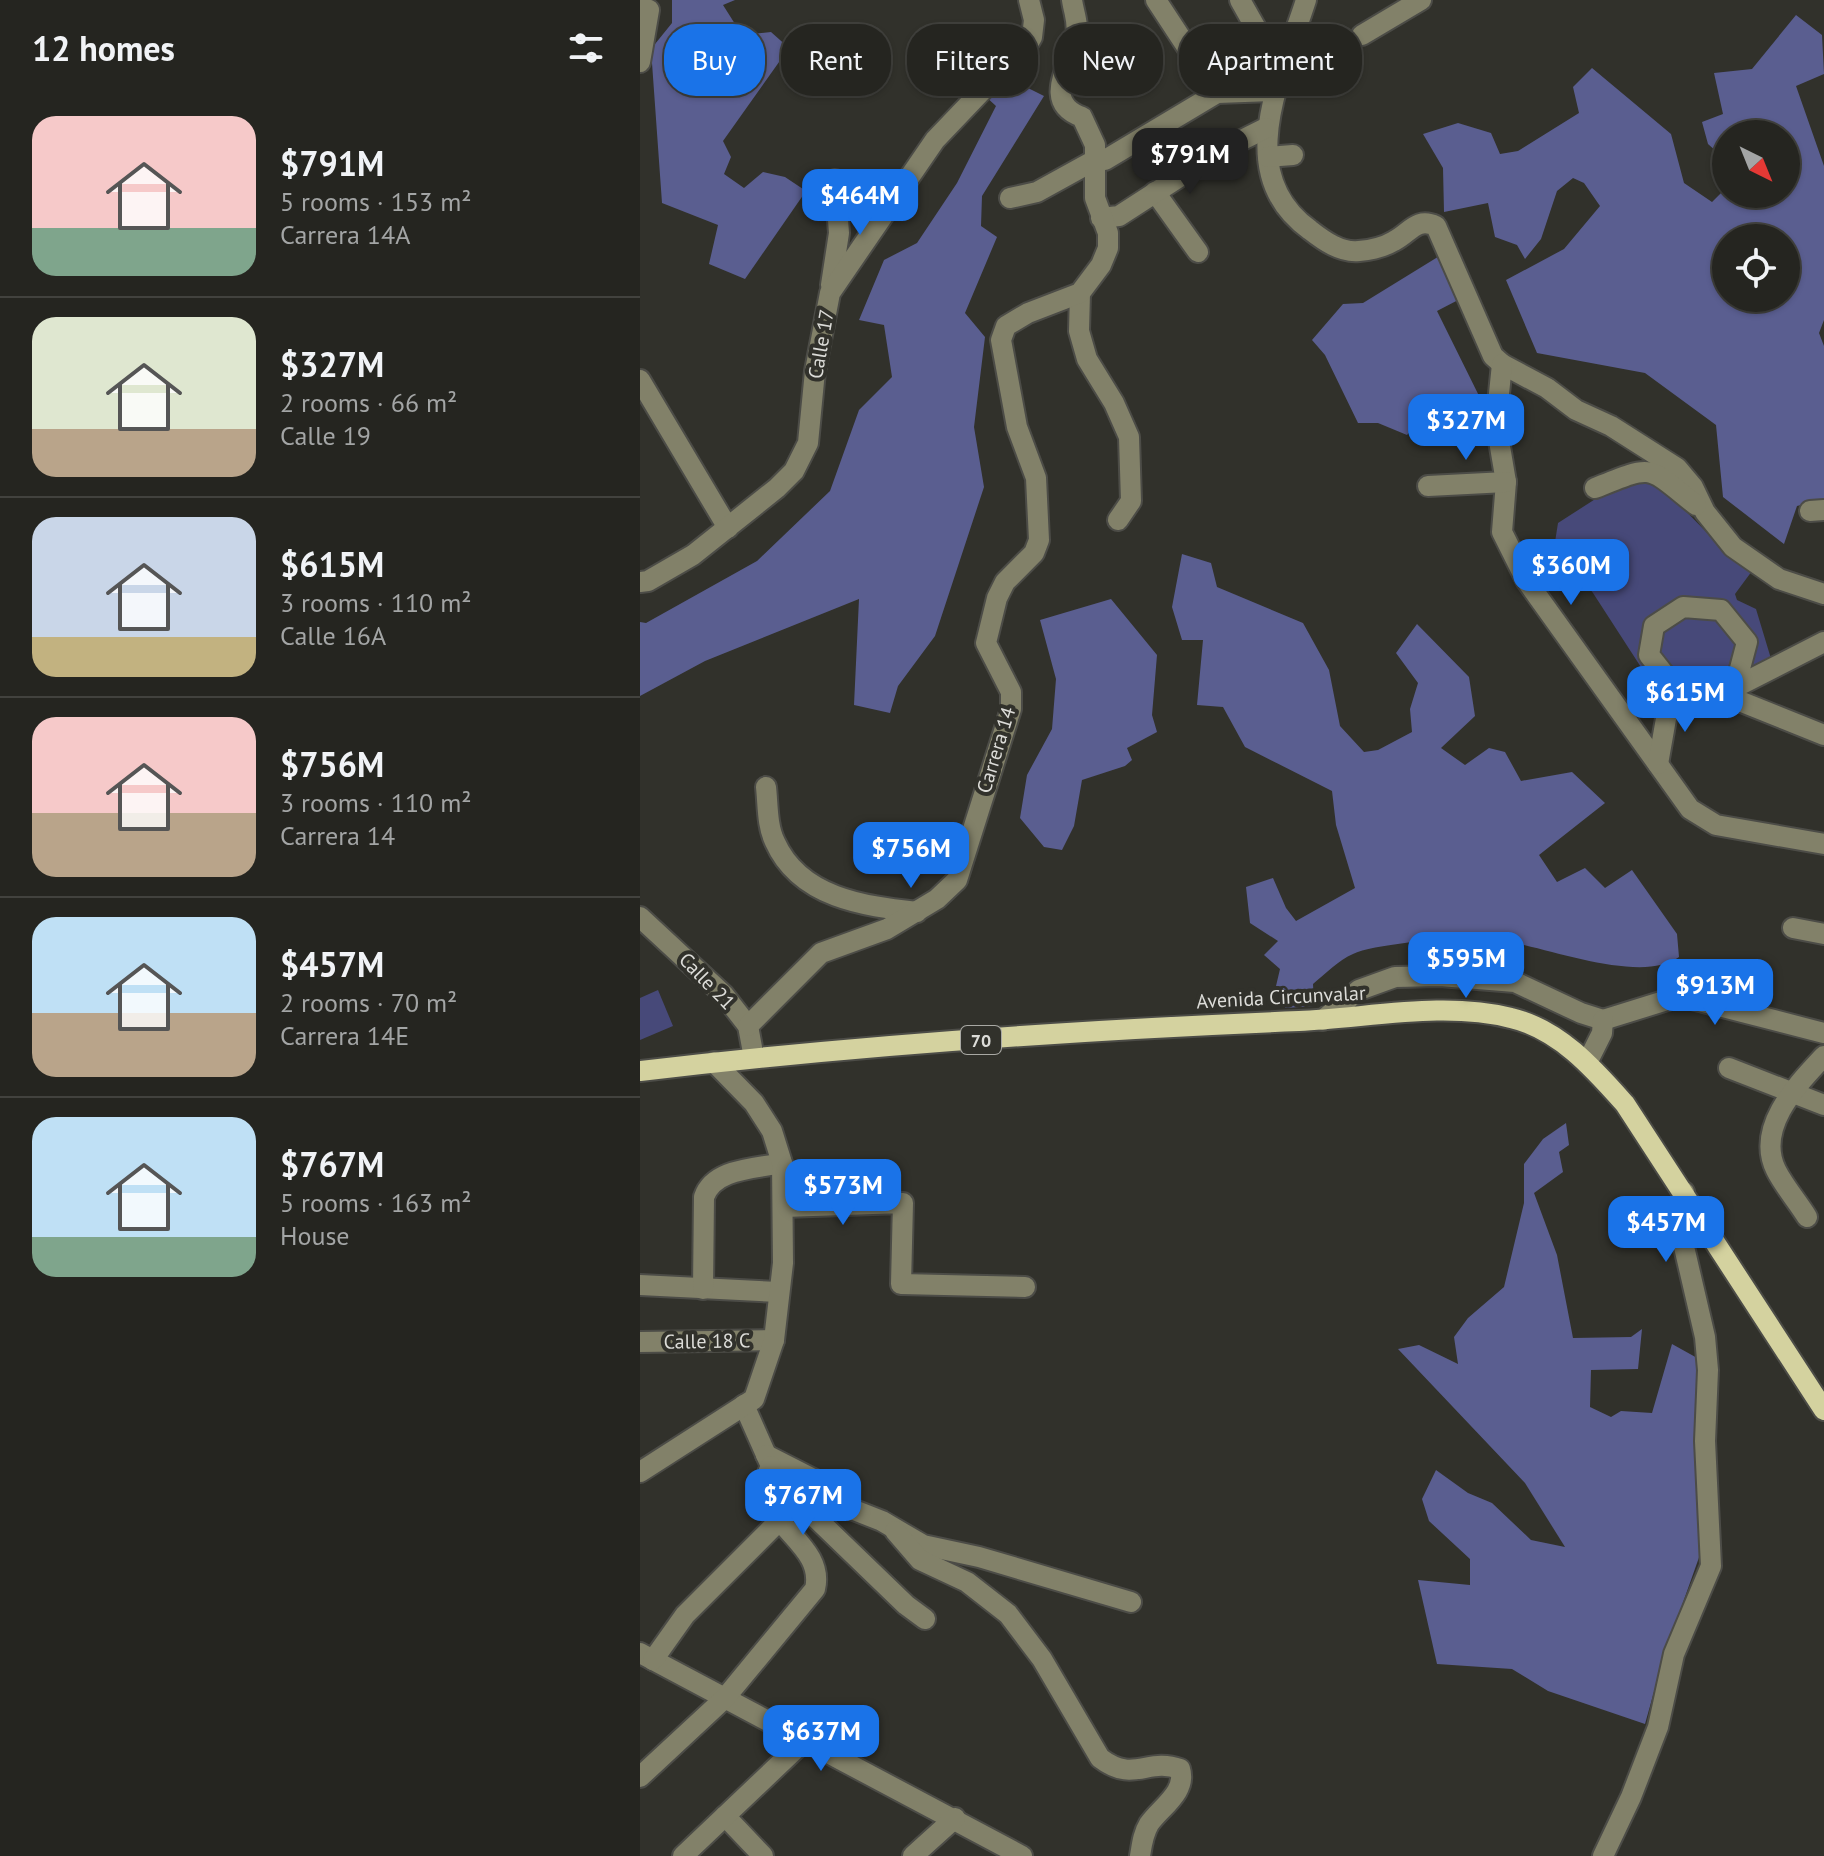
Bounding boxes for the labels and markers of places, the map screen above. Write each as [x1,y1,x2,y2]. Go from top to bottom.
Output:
pin: $791M [1134,128,1246,196]
pin: $464M [804,169,916,237]
pin: $327M [1410,394,1522,462]
pin: $360M [1515,539,1627,607]
pin: $615M [1629,666,1741,734]
pin: $756M [855,822,967,890]
pin: $595M [1410,932,1522,1000]
pin: $913M [1659,959,1771,1027]
pin: $573M [787,1159,899,1227]
pin: $457M [1610,1196,1722,1264]
pin: $767M [747,1469,859,1537]
pin: $637M [765,1705,877,1773]

